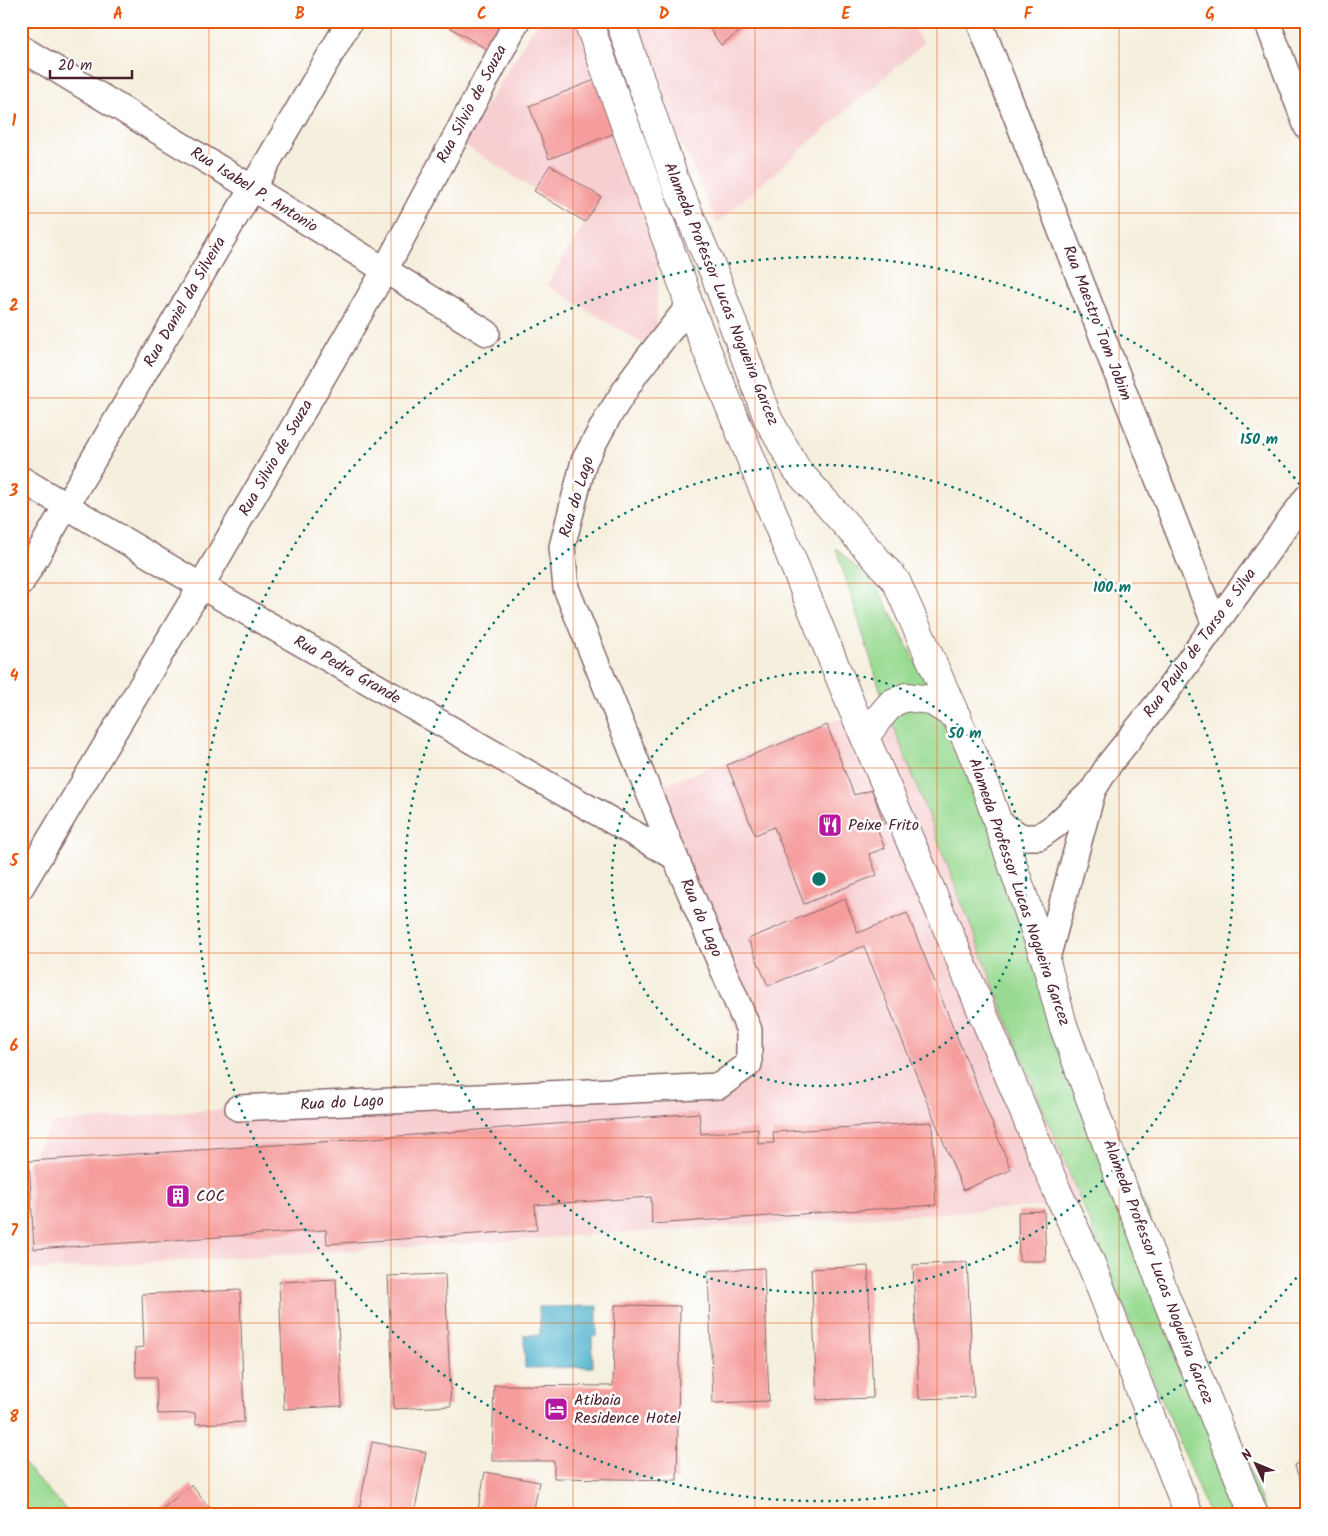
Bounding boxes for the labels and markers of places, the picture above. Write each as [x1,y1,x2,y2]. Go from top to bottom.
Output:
restaurant icon: Peixe Frito [817,812,843,838]
place label: Peixe Frito [848,813,919,838]
centre of rings [810,870,828,888]
building icon: COC [165,1183,191,1209]
place label: COC [196,1184,225,1209]
place label: Atibaia Residence Hotel [574,1388,681,1431]
hotel icon: Atibaia Residence Hotel [543,1396,569,1422]

